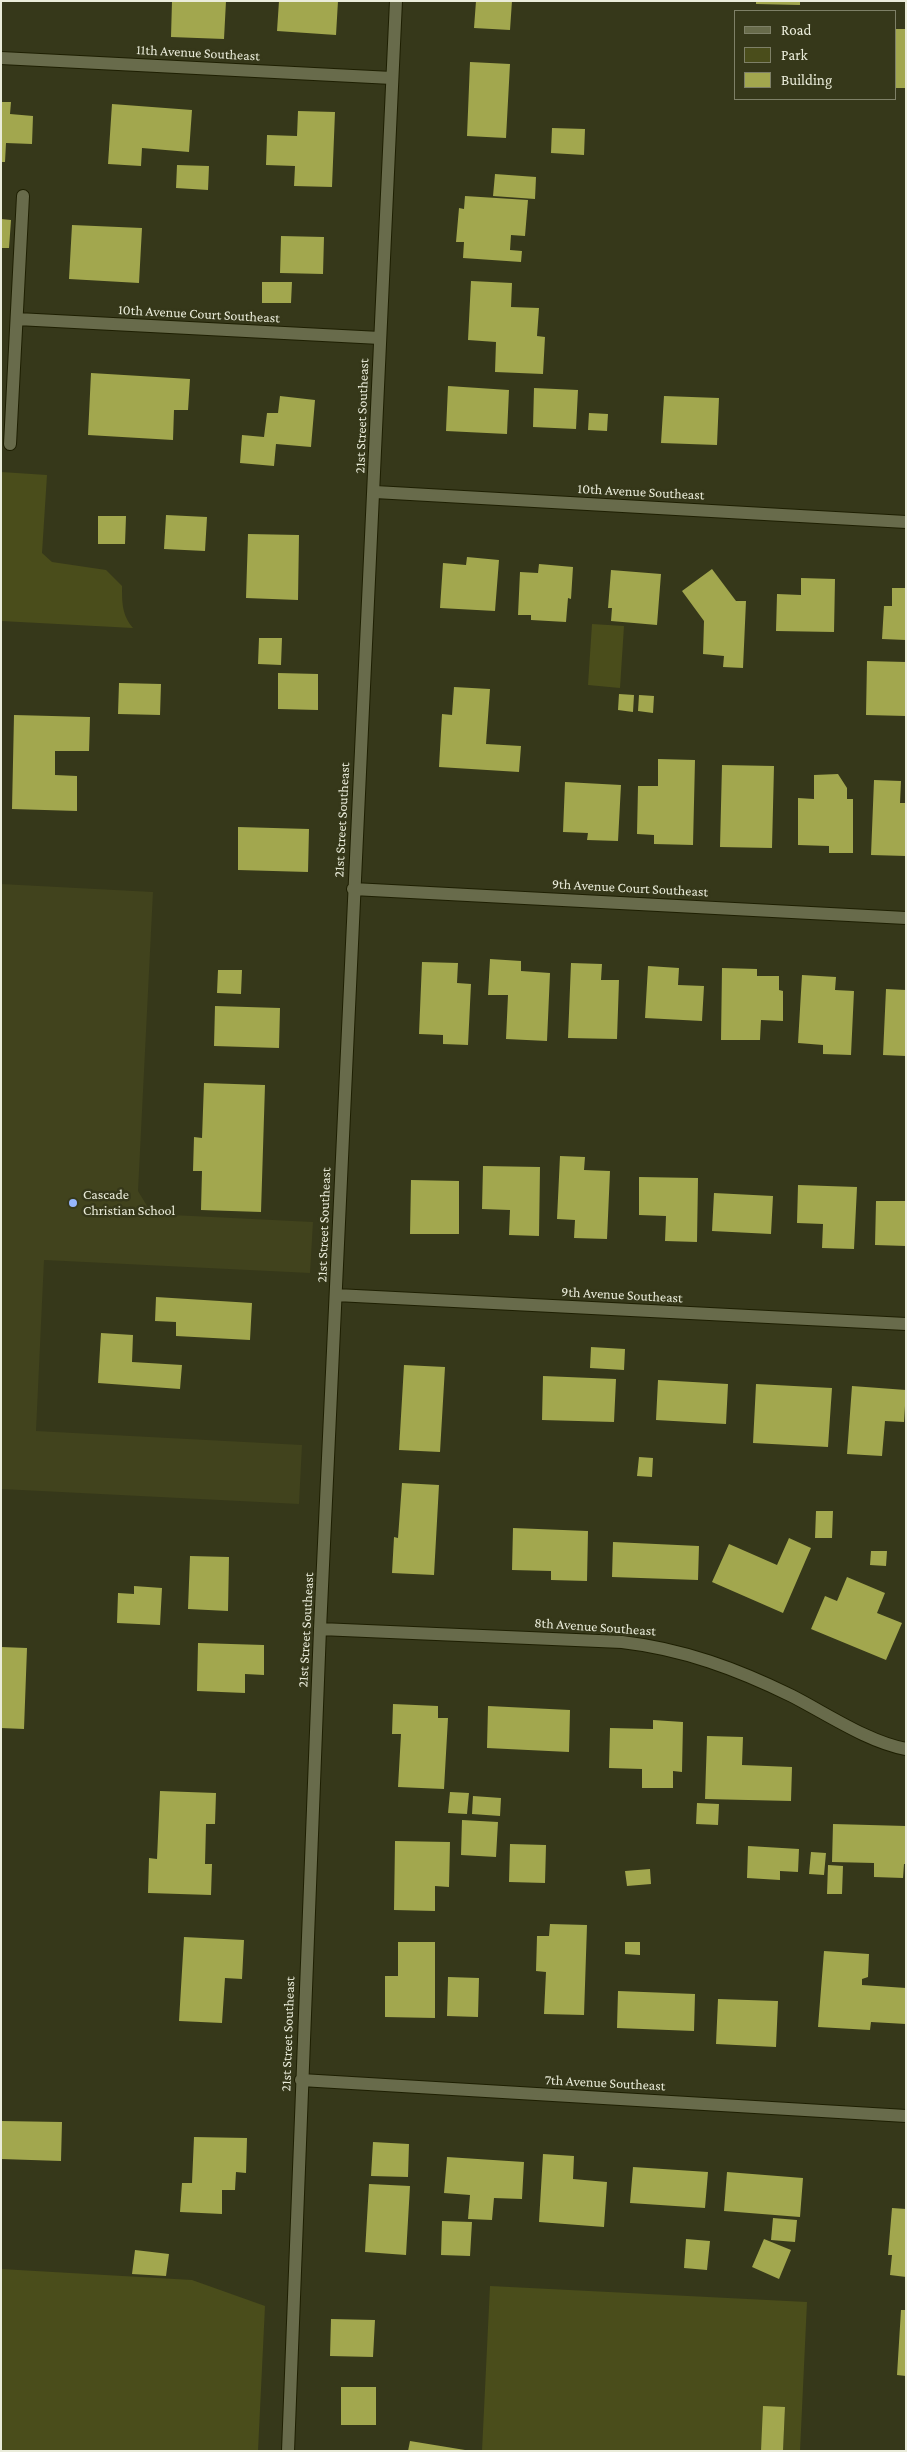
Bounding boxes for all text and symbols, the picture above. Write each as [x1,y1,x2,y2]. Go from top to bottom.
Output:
legend [734,10,897,100]
text: Road [781,22,811,38]
street label: 11th Avenue Southeast [136,41,260,65]
text: Park [781,47,808,63]
text: Building [781,72,832,88]
street label: 10th Avenue Court Southeast [118,301,280,327]
street label: 21st Street Southeast [352,358,372,474]
street label: 10th Avenue Southeast [577,480,705,504]
street label: 21st Street Southeast [331,762,353,878]
street label: 9th Avenue Court Southeast [551,876,709,900]
street label: 21st Street Southeast [314,1167,334,1283]
place label: Cascade Christian School [83,1187,175,1220]
marker: Cascade Christian School [67,1197,79,1209]
street label: 9th Avenue Southeast [561,1283,683,1307]
street label: 21st Street Southeast [295,1572,317,1688]
street label: 8th Avenue Southeast [534,1614,656,1640]
street label: 21st Street Southeast [278,1976,298,2092]
street label: 7th Avenue Southeast [544,2071,666,2095]

